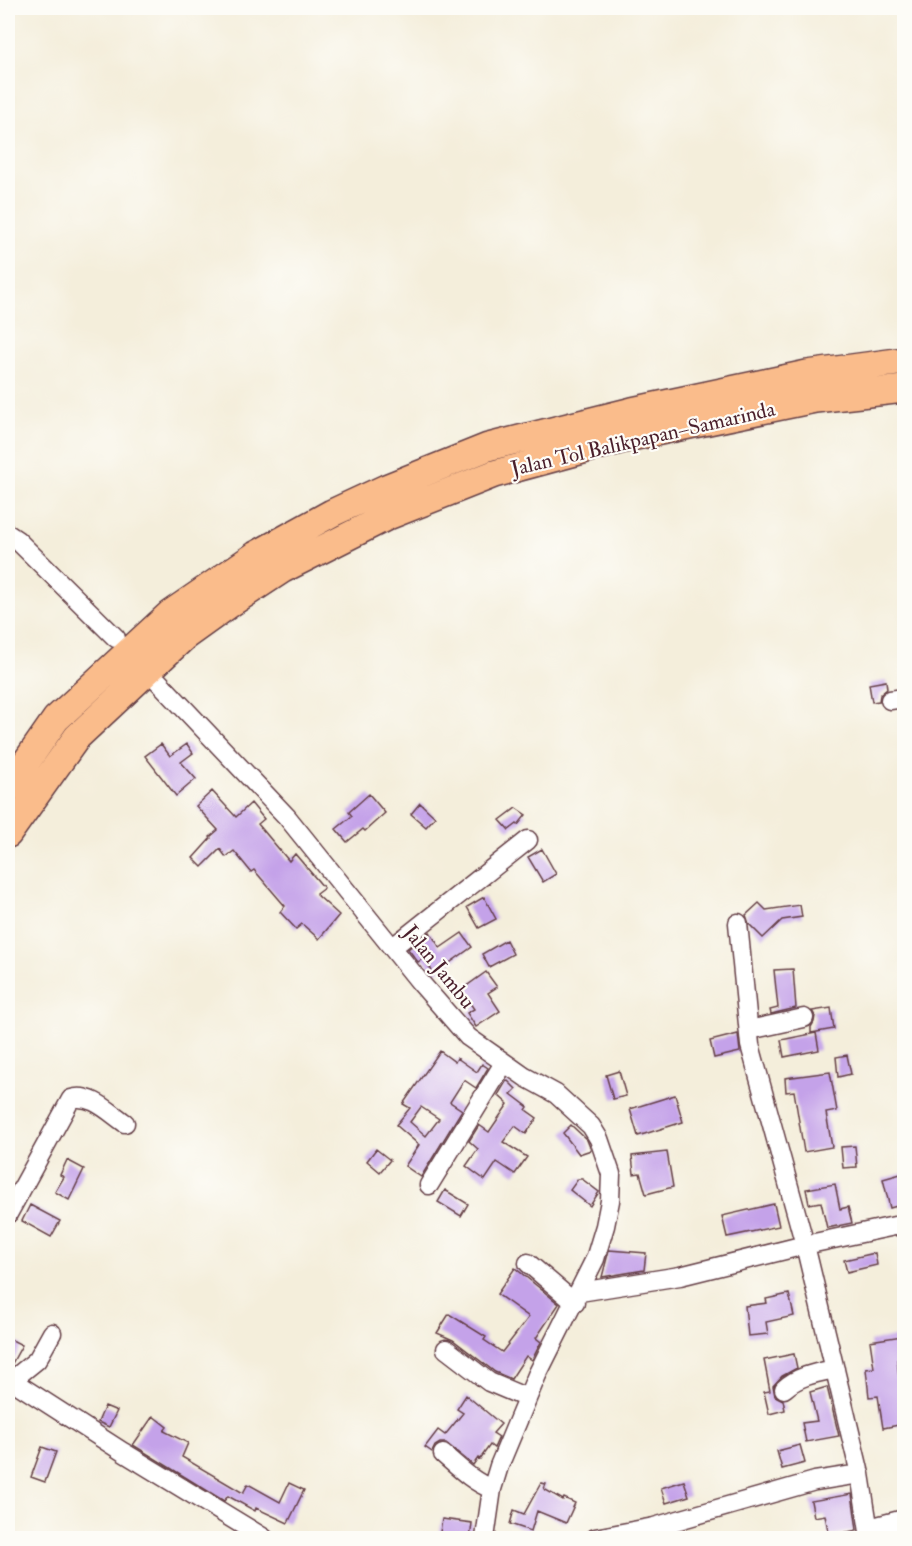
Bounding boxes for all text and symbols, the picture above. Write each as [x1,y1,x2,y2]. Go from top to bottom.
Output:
street label: Jalan Tol Balikpapan–Samarinda [507,395,778,483]
street label: Jalan Jambu [396,919,481,1014]

